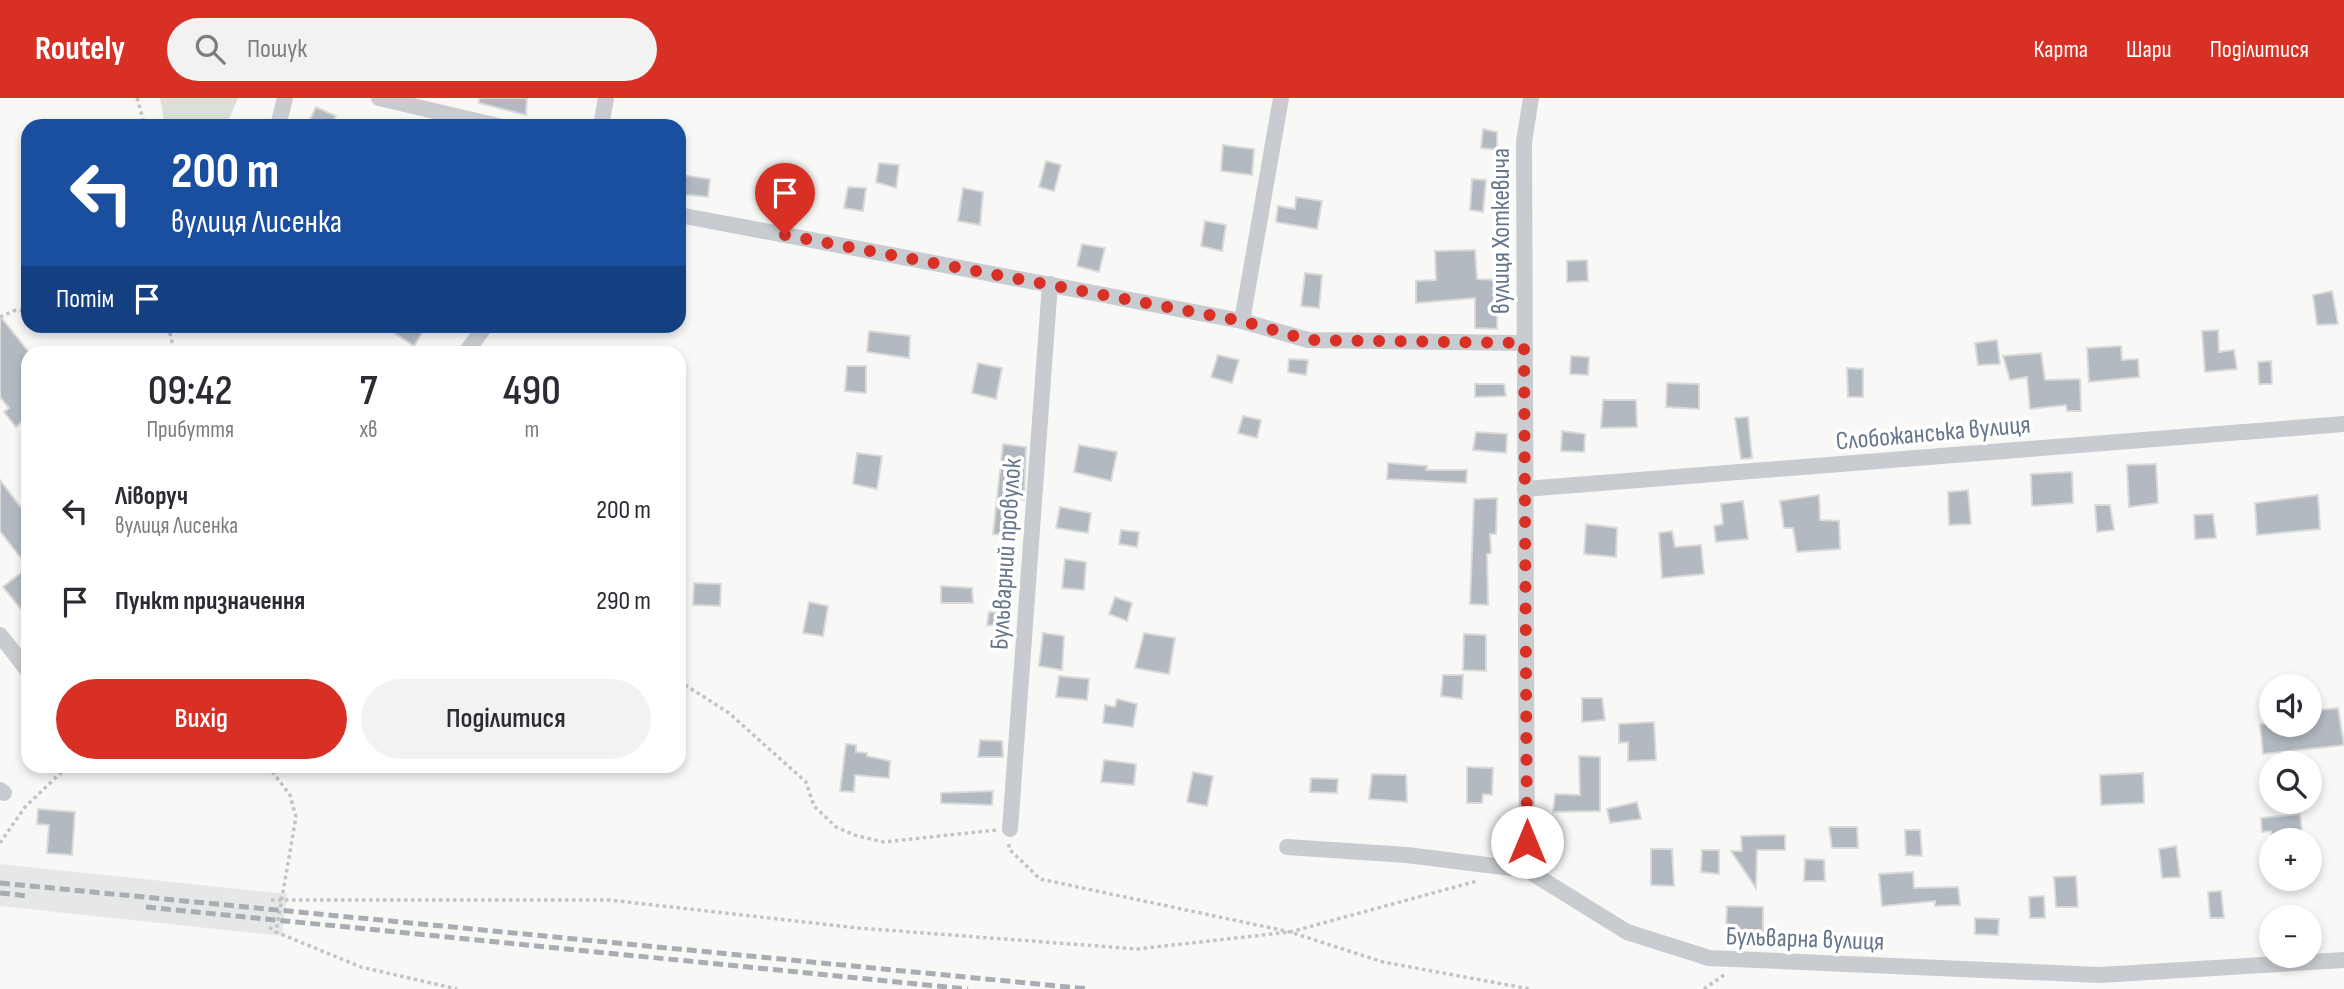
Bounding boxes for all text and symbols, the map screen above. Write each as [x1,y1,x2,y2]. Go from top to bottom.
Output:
search box [167,18,657,81]
text: Routely [35,29,125,69]
icon: search [191,30,229,68]
text: Пошук [247,34,307,65]
text: Карта [2033,35,2088,64]
text: Шари [2126,35,2172,64]
text: Поділитися [2210,35,2309,64]
text: 200 m [171,143,279,202]
icon: left [56,147,147,238]
street label: вулиця Хоткевича [1486,148,1517,314]
pin [755,163,815,235]
icon: arrive [766,174,804,212]
text: вулиця Лисенка [171,203,342,242]
icon: arrive [128,280,166,318]
text: Потім [56,284,114,315]
text: 09:42 [148,366,232,417]
text: 7 [360,366,377,417]
text: 490 [503,366,561,417]
street label: Слобожанська вулиця [1834,410,2032,457]
text: Прибуття [146,416,234,444]
text: хв [359,416,378,444]
text: m [524,416,539,444]
street label: Бульварний провулок [984,457,1029,651]
text: Ліворуч [115,481,188,512]
icon: left [56,492,94,530]
text: 200 m [596,495,651,526]
text: вулиця Лисенка [115,512,238,540]
icon: arrive [56,583,94,621]
text: Пункт призначення [115,586,305,617]
text: 290 m [596,586,651,617]
map controls [2259,674,2322,968]
button: sound [2259,674,2322,737]
button: Вихід [56,679,347,759]
button: Поділитися [361,679,651,759]
button: search [2259,751,2322,814]
position arrow [1490,805,1564,879]
button: + [2259,828,2322,891]
button: − [2259,905,2322,968]
street label: Бульварна вулиця [1725,921,1885,958]

